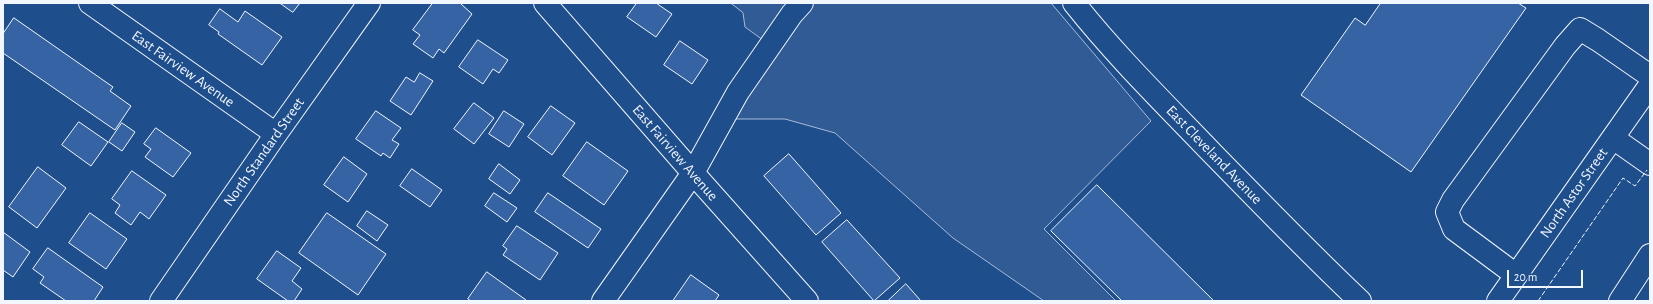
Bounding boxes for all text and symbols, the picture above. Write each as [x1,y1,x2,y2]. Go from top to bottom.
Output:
street label: East Fairview Avenue [128,27,238,111]
street label: North Standard Street [220,94,308,210]
street label: East Fairview Avenue [628,101,722,205]
street label: East Cleveland Avenue [1162,102,1266,208]
street label: North Astor Street [1536,145,1612,241]
scale bar [1509,262,1585,288]
text: 20 m [1514,271,1537,283]

